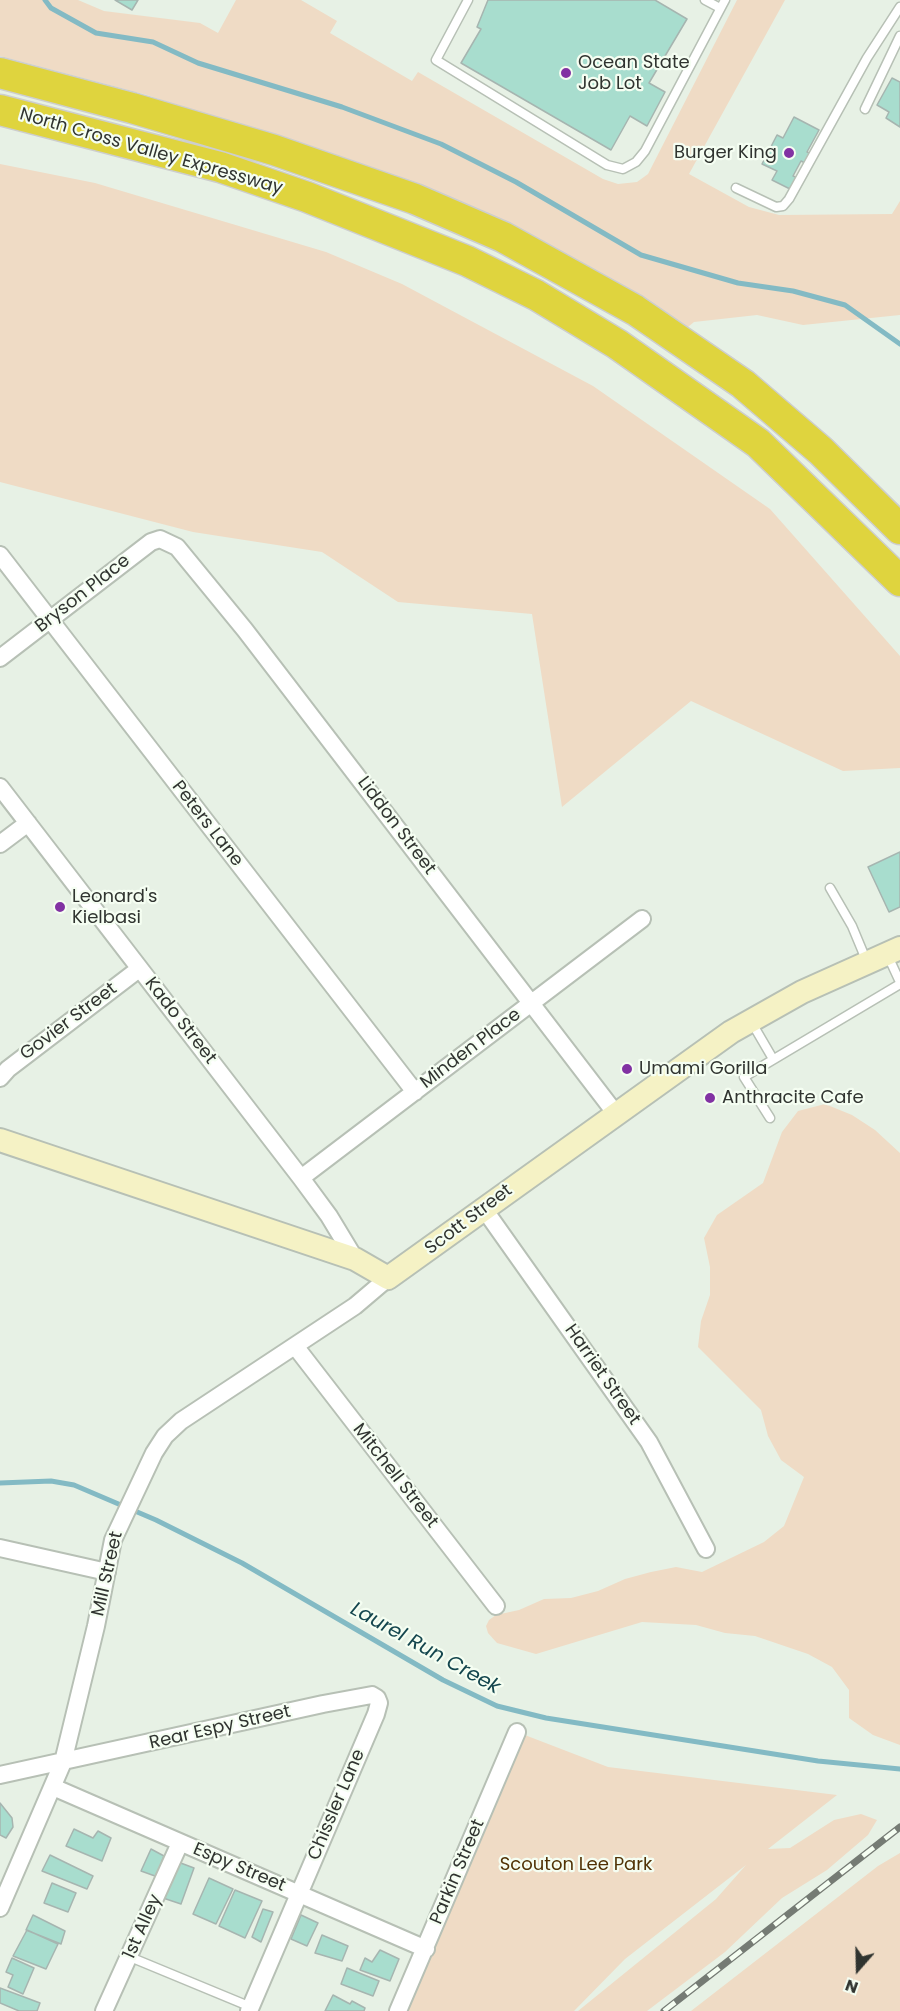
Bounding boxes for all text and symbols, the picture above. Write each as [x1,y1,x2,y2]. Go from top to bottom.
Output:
place label: Ocean State Job Lot [578,52,690,94]
marker: Ocean State Job Lot [559,66,573,80]
street label: North Cross Valley Expressway [17,104,285,200]
place label: Burger King [674,142,777,164]
marker: Burger King [782,146,796,160]
street label: Bryson Place [31,550,135,638]
street label: Liddon Street [352,773,440,879]
street label: Peters Lane [167,777,247,871]
place label: Leonard's Kielbasi [72,886,157,928]
marker: Leonard's Kielbasi [53,900,67,914]
street label: Kado Street [139,973,221,1069]
street label: Govier Street [16,979,122,1065]
street label: Minden Place [417,1004,525,1094]
place label: Umami Gorilla [639,1058,767,1080]
marker: Umami Gorilla [620,1062,634,1076]
place label: Anthracite Cafe [722,1087,864,1109]
marker: Anthracite Cafe [703,1091,717,1105]
street label: Scott Street [421,1180,517,1260]
street label: Harriet Street [559,1321,645,1429]
street label: Mitchell Street [348,1420,442,1532]
street label: Mill Street [88,1530,128,1618]
water label: Laurel Run Creek [346,1598,504,1700]
street label: Rear Espy Street [147,1701,293,1755]
street label: Chissler Lane [304,1746,370,1864]
street label: Parkin Street [426,1816,490,1928]
street label: Espy Street [189,1839,289,1897]
park label: Scouton Lee Park [500,1854,652,1876]
street label: 1st Alley [119,1891,167,1963]
north arrow [828,1939,888,1999]
text: N [842,1974,861,1999]

